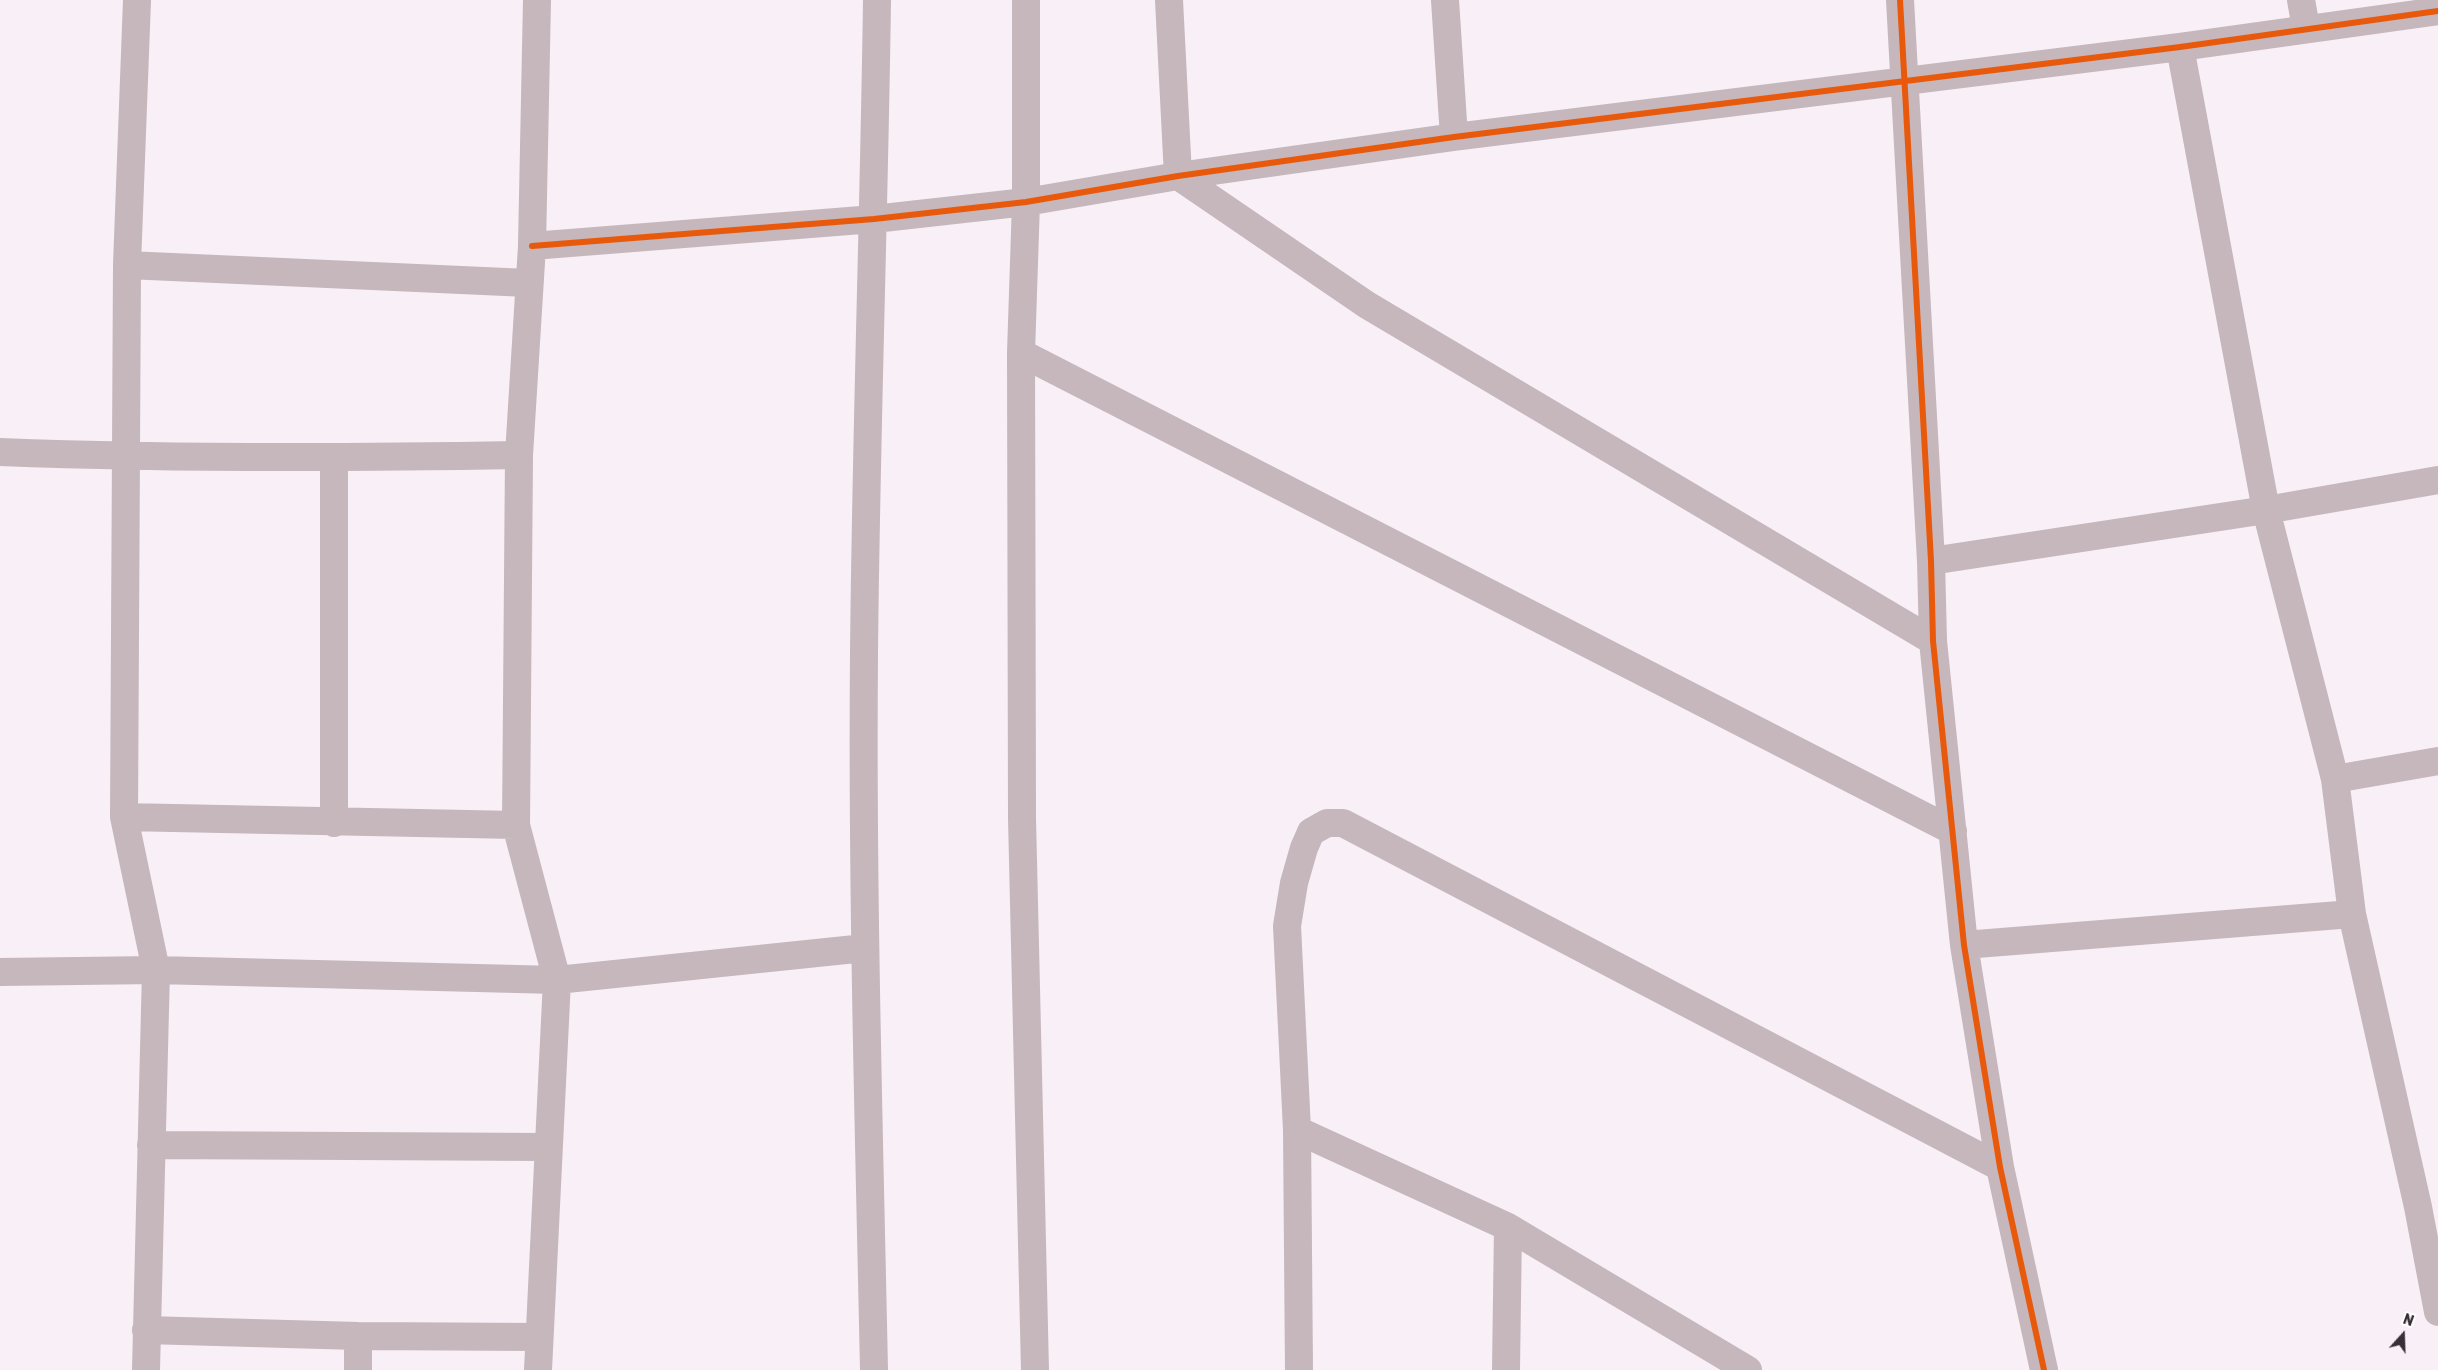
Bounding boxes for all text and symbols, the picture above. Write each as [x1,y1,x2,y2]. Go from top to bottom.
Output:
north arrow [2378,1310,2428,1360]
text: N [2401,1311,2416,1330]

